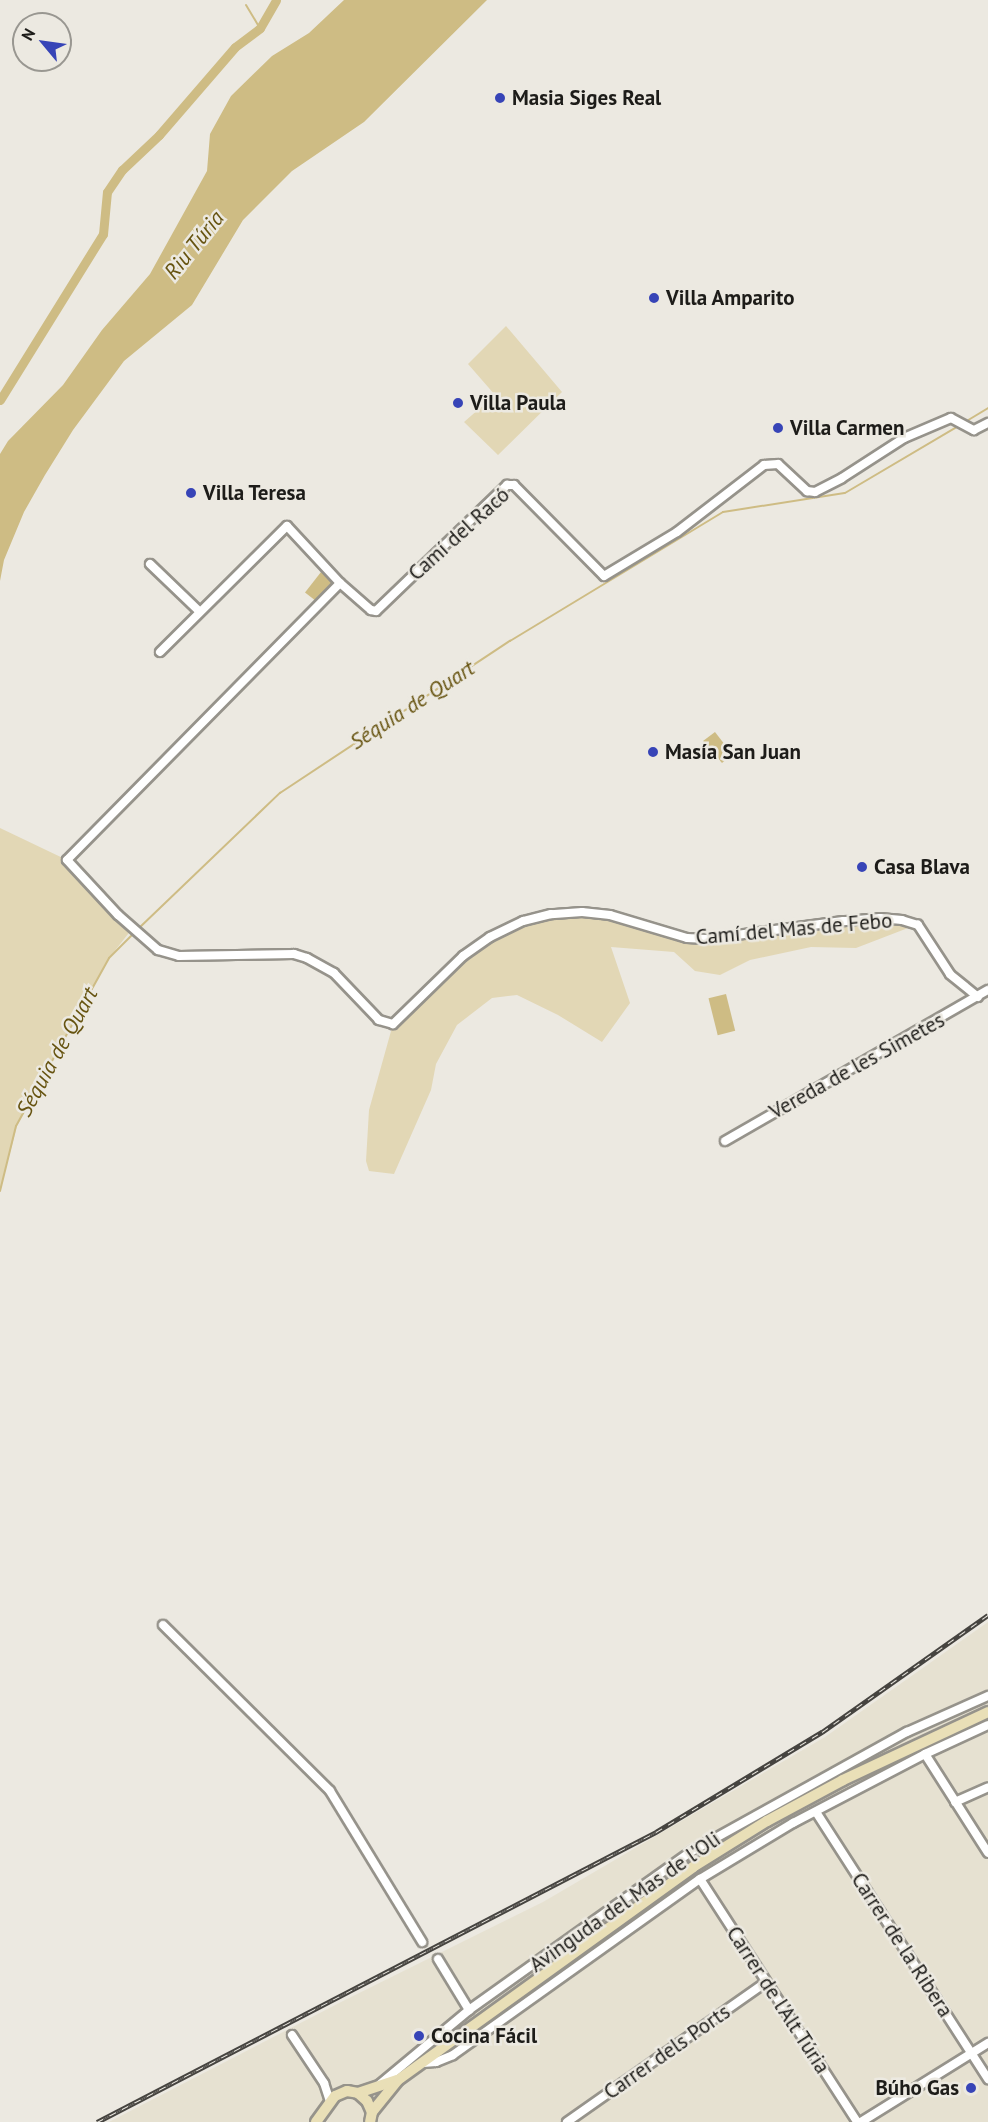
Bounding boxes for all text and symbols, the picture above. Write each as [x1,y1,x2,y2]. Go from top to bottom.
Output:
north arrow [12,12,72,72]
text: N [17,25,39,44]
place label: Masia Siges Real [512,85,661,111]
marker: Masia Siges Real [493,91,507,105]
water label: Riu Túria [158,205,230,285]
place label: Villa Amparito [666,285,795,311]
marker: Villa Amparito [647,291,661,305]
place label: Villa Paula [470,390,566,416]
marker: Villa Paula [451,396,465,410]
place label: Villa Carmen [790,415,905,441]
marker: Villa Carmen [771,421,785,435]
place label: Villa Teresa [203,480,307,506]
street label: Camí del Racó [403,482,515,586]
marker: Villa Teresa [184,486,198,500]
water label: Séquia de Quart [345,655,479,755]
place label: Masía San Juan [665,739,801,765]
marker: Masía San Juan [646,745,660,759]
place label: Casa Blava [874,854,970,880]
marker: Casa Blava [855,860,869,874]
street label: Camí del Mas de Febo [695,908,893,950]
water label: Séquia de Quart [11,983,103,1121]
street label: Vereda de les Simetes [765,1007,949,1125]
street label: Avinguda del Mas de l'Oli [525,1826,725,1978]
street label: Carrer de la Ribera [846,1868,958,2022]
street label: Carrer de l'Alt Túria [721,1921,835,2079]
street label: Carrer dels Ports [599,1999,735,2105]
place label: Cocina Fácil [431,2023,537,2049]
marker: Cocina Fácil [412,2029,426,2043]
place label: Búho Gas [875,2075,959,2101]
marker: Búho Gas [964,2081,978,2095]

